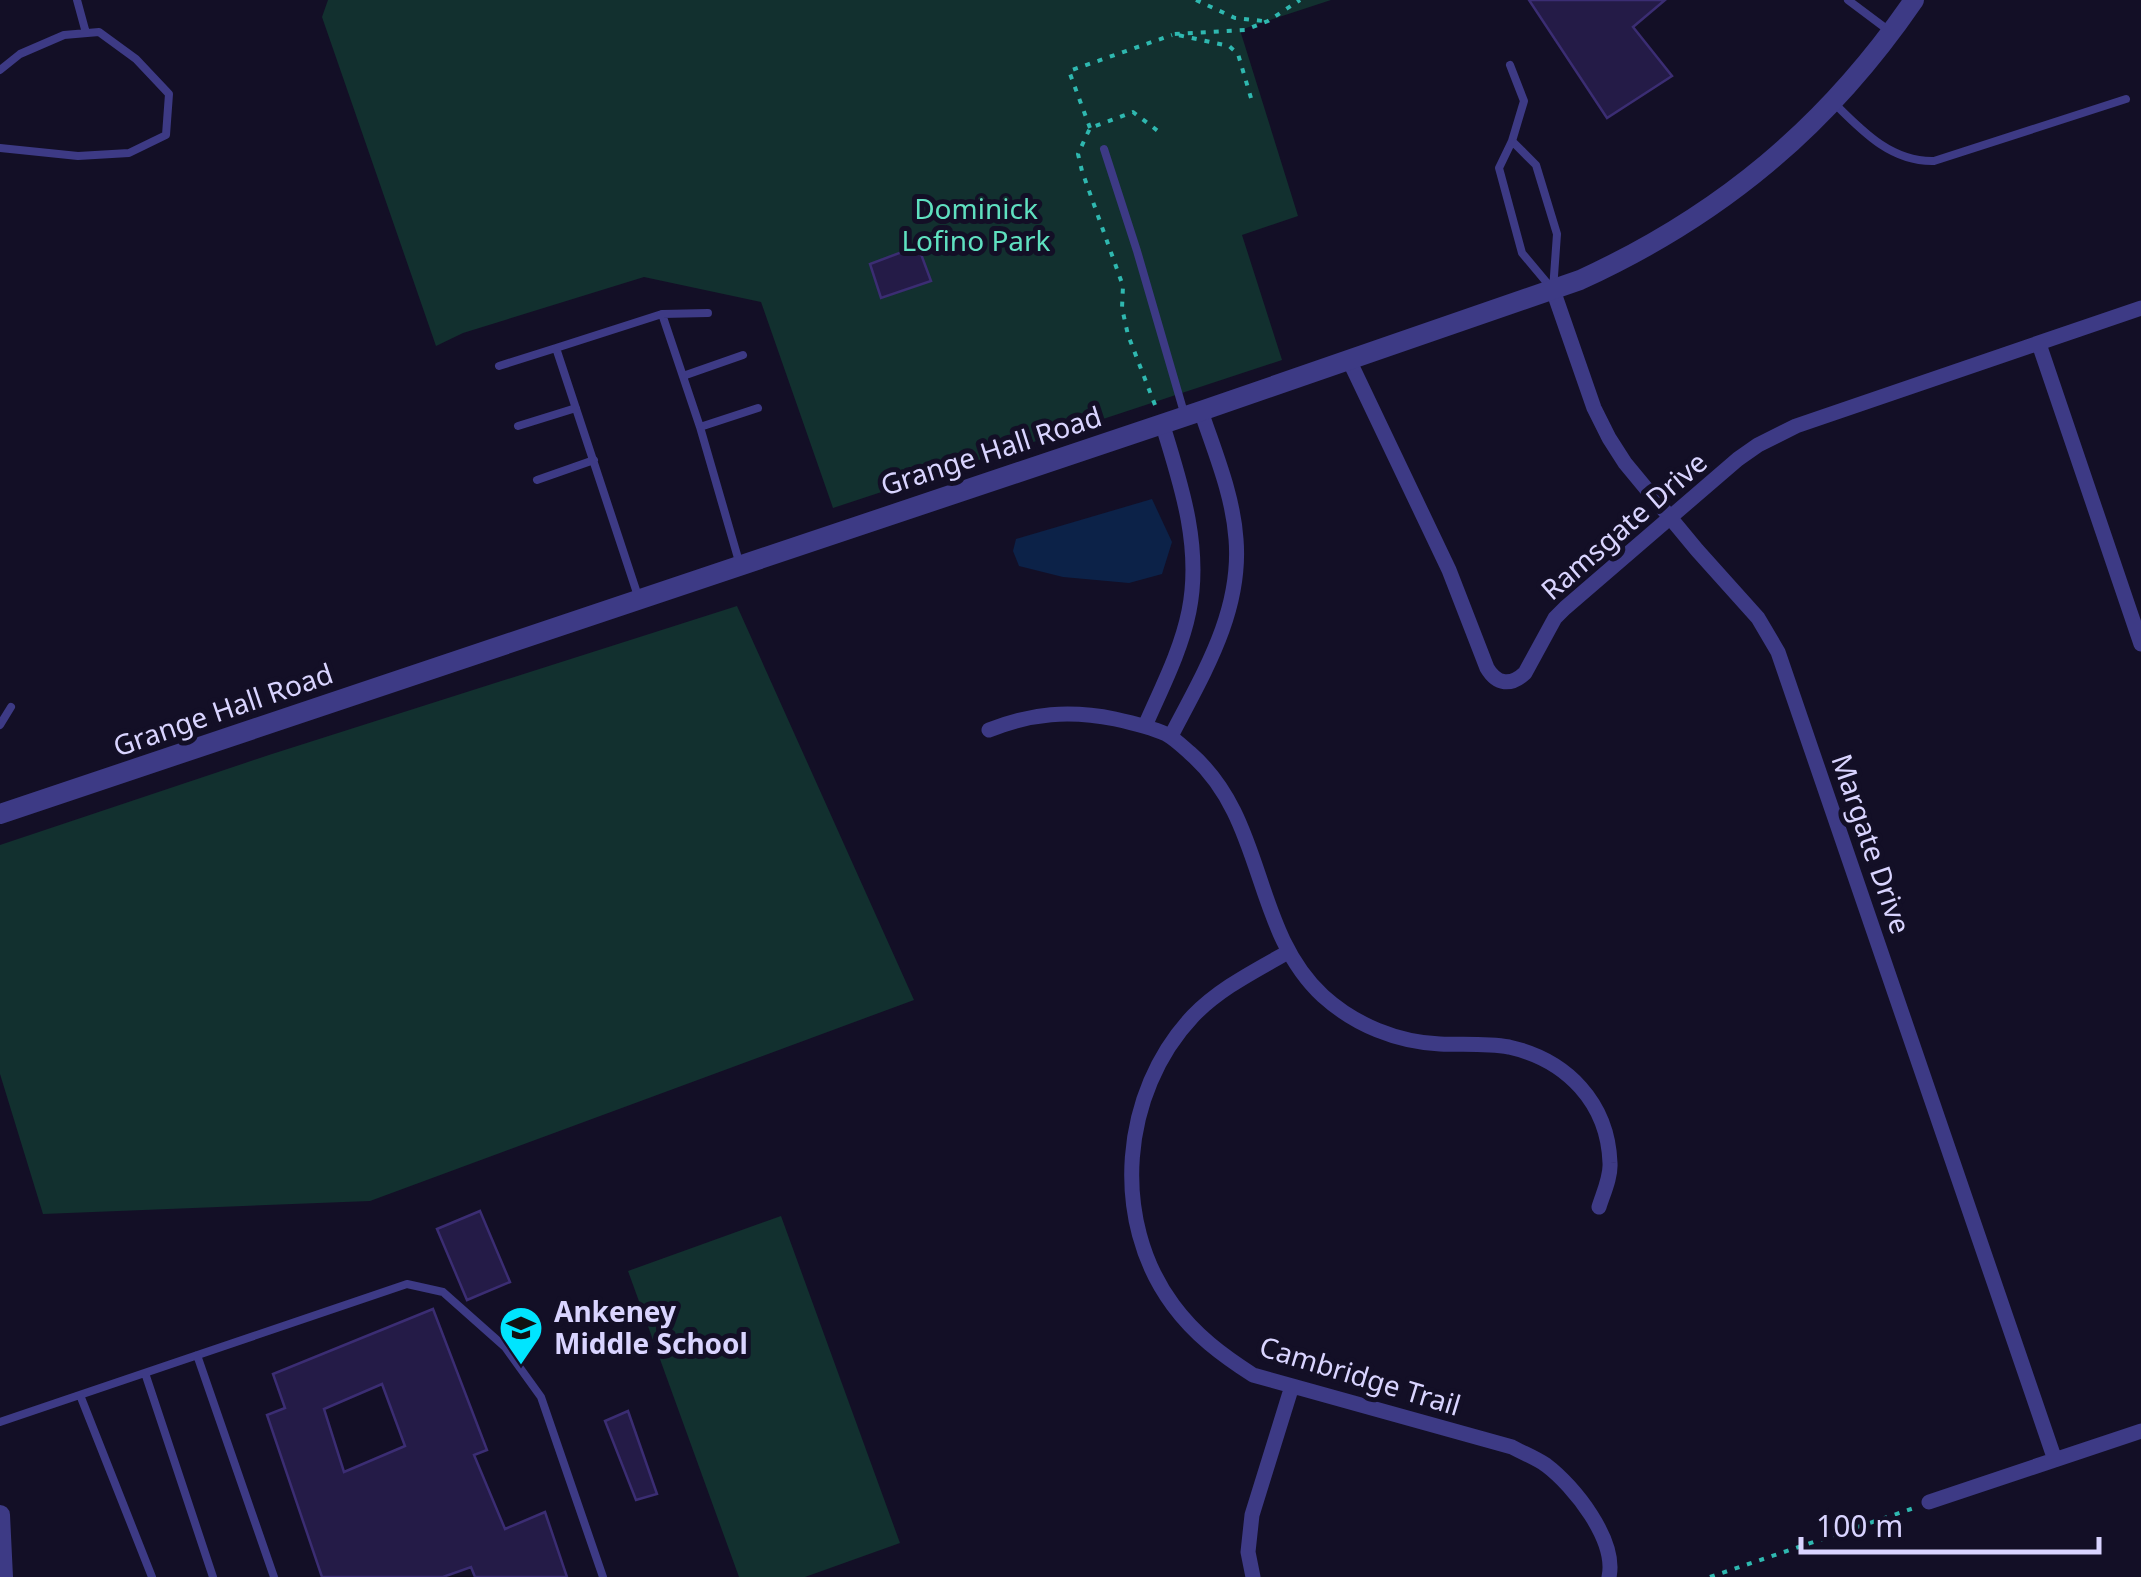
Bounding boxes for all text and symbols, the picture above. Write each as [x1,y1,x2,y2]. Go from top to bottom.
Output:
park label: Dominick Lofino Park [901,189,1051,259]
street label: Grange Hall Road [875,396,1106,504]
street label: Ramsgate Drive [1532,443,1714,608]
street label: Grange Hall Road [108,654,338,764]
street label: Margate Drive [1823,749,1920,939]
place label: Ankeney Middle School [554,1292,748,1362]
school or university icon: Ankeney Middle School [498,1305,544,1366]
street label: Cambridge Trail [1255,1326,1466,1424]
scale bar [1801,1492,2098,1554]
text: 100 m [1816,1505,1903,1546]

